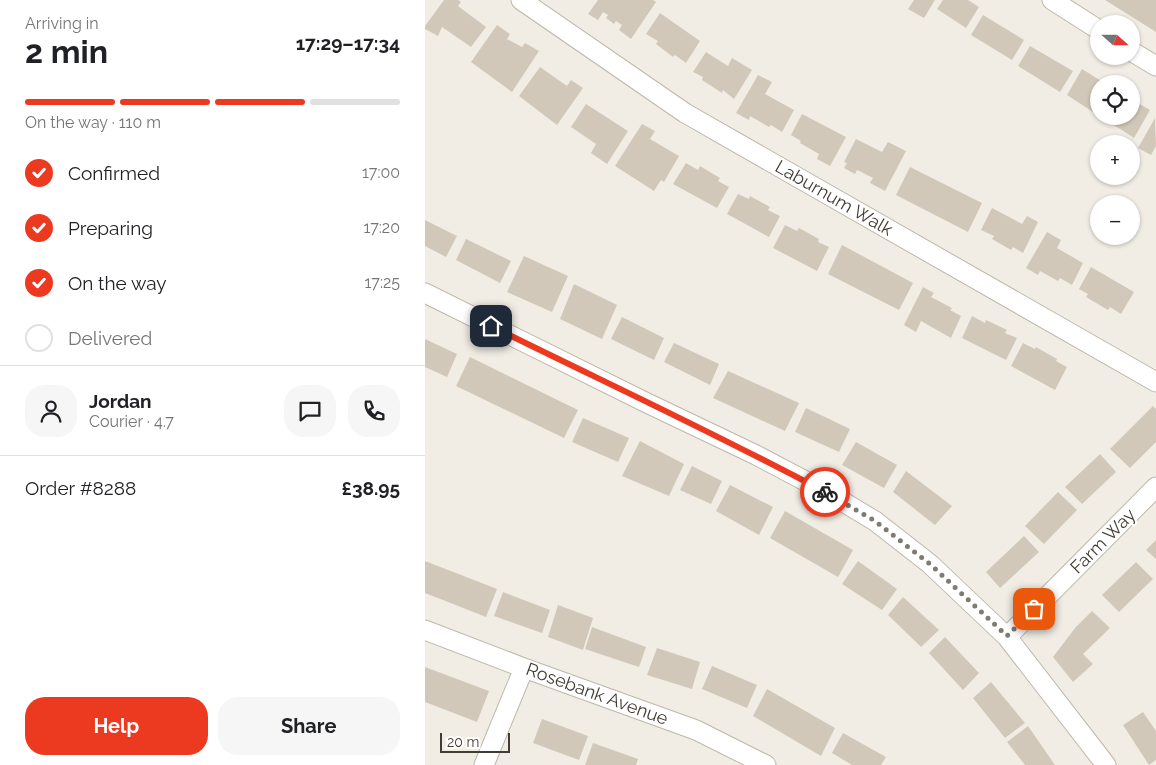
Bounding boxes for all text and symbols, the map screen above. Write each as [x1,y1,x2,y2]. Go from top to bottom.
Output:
text: Arriving in [25,14,99,33]
north arrow [1090,15,1140,65]
map controls [1090,15,1140,245]
text: 17:29–17:34 [296,32,400,54]
text: 2 min [25,33,108,70]
button: locate [1090,75,1140,125]
text: On the way · 110 m [25,113,161,132]
button: + [1090,135,1140,185]
street label: Laburnum Walk [772,155,897,240]
icon: check [25,159,53,187]
text: Confirmed [68,162,160,184]
text: 17:00 [362,163,400,182]
button: − [1090,195,1140,245]
icon: check [25,214,53,242]
text: Preparing [68,217,153,239]
text: 17:20 [364,218,400,237]
icon: check [25,269,53,297]
text: On the way [68,272,167,294]
text: 17:25 [365,273,400,292]
pin [470,305,512,347]
icon: home [477,312,505,340]
text: Delivered [68,327,152,349]
button: person [25,385,77,437]
button: chat [284,385,336,437]
button: phone [348,385,400,437]
text: Jordan [89,390,152,412]
text: Courier · 4.7 [89,412,174,431]
courier [800,467,850,517]
text: Order #8288 [25,477,136,499]
text: £38.95 [342,477,400,499]
icon: bike [811,478,839,506]
street label: Farm Way [1066,504,1140,577]
pin [1013,588,1055,630]
icon: bag [1020,595,1048,623]
street label: Rosebank Avenue [523,658,671,729]
button: Help [25,697,208,755]
button: Share [218,697,400,755]
scale bar [440,730,510,753]
text: 20 m [447,734,479,750]

